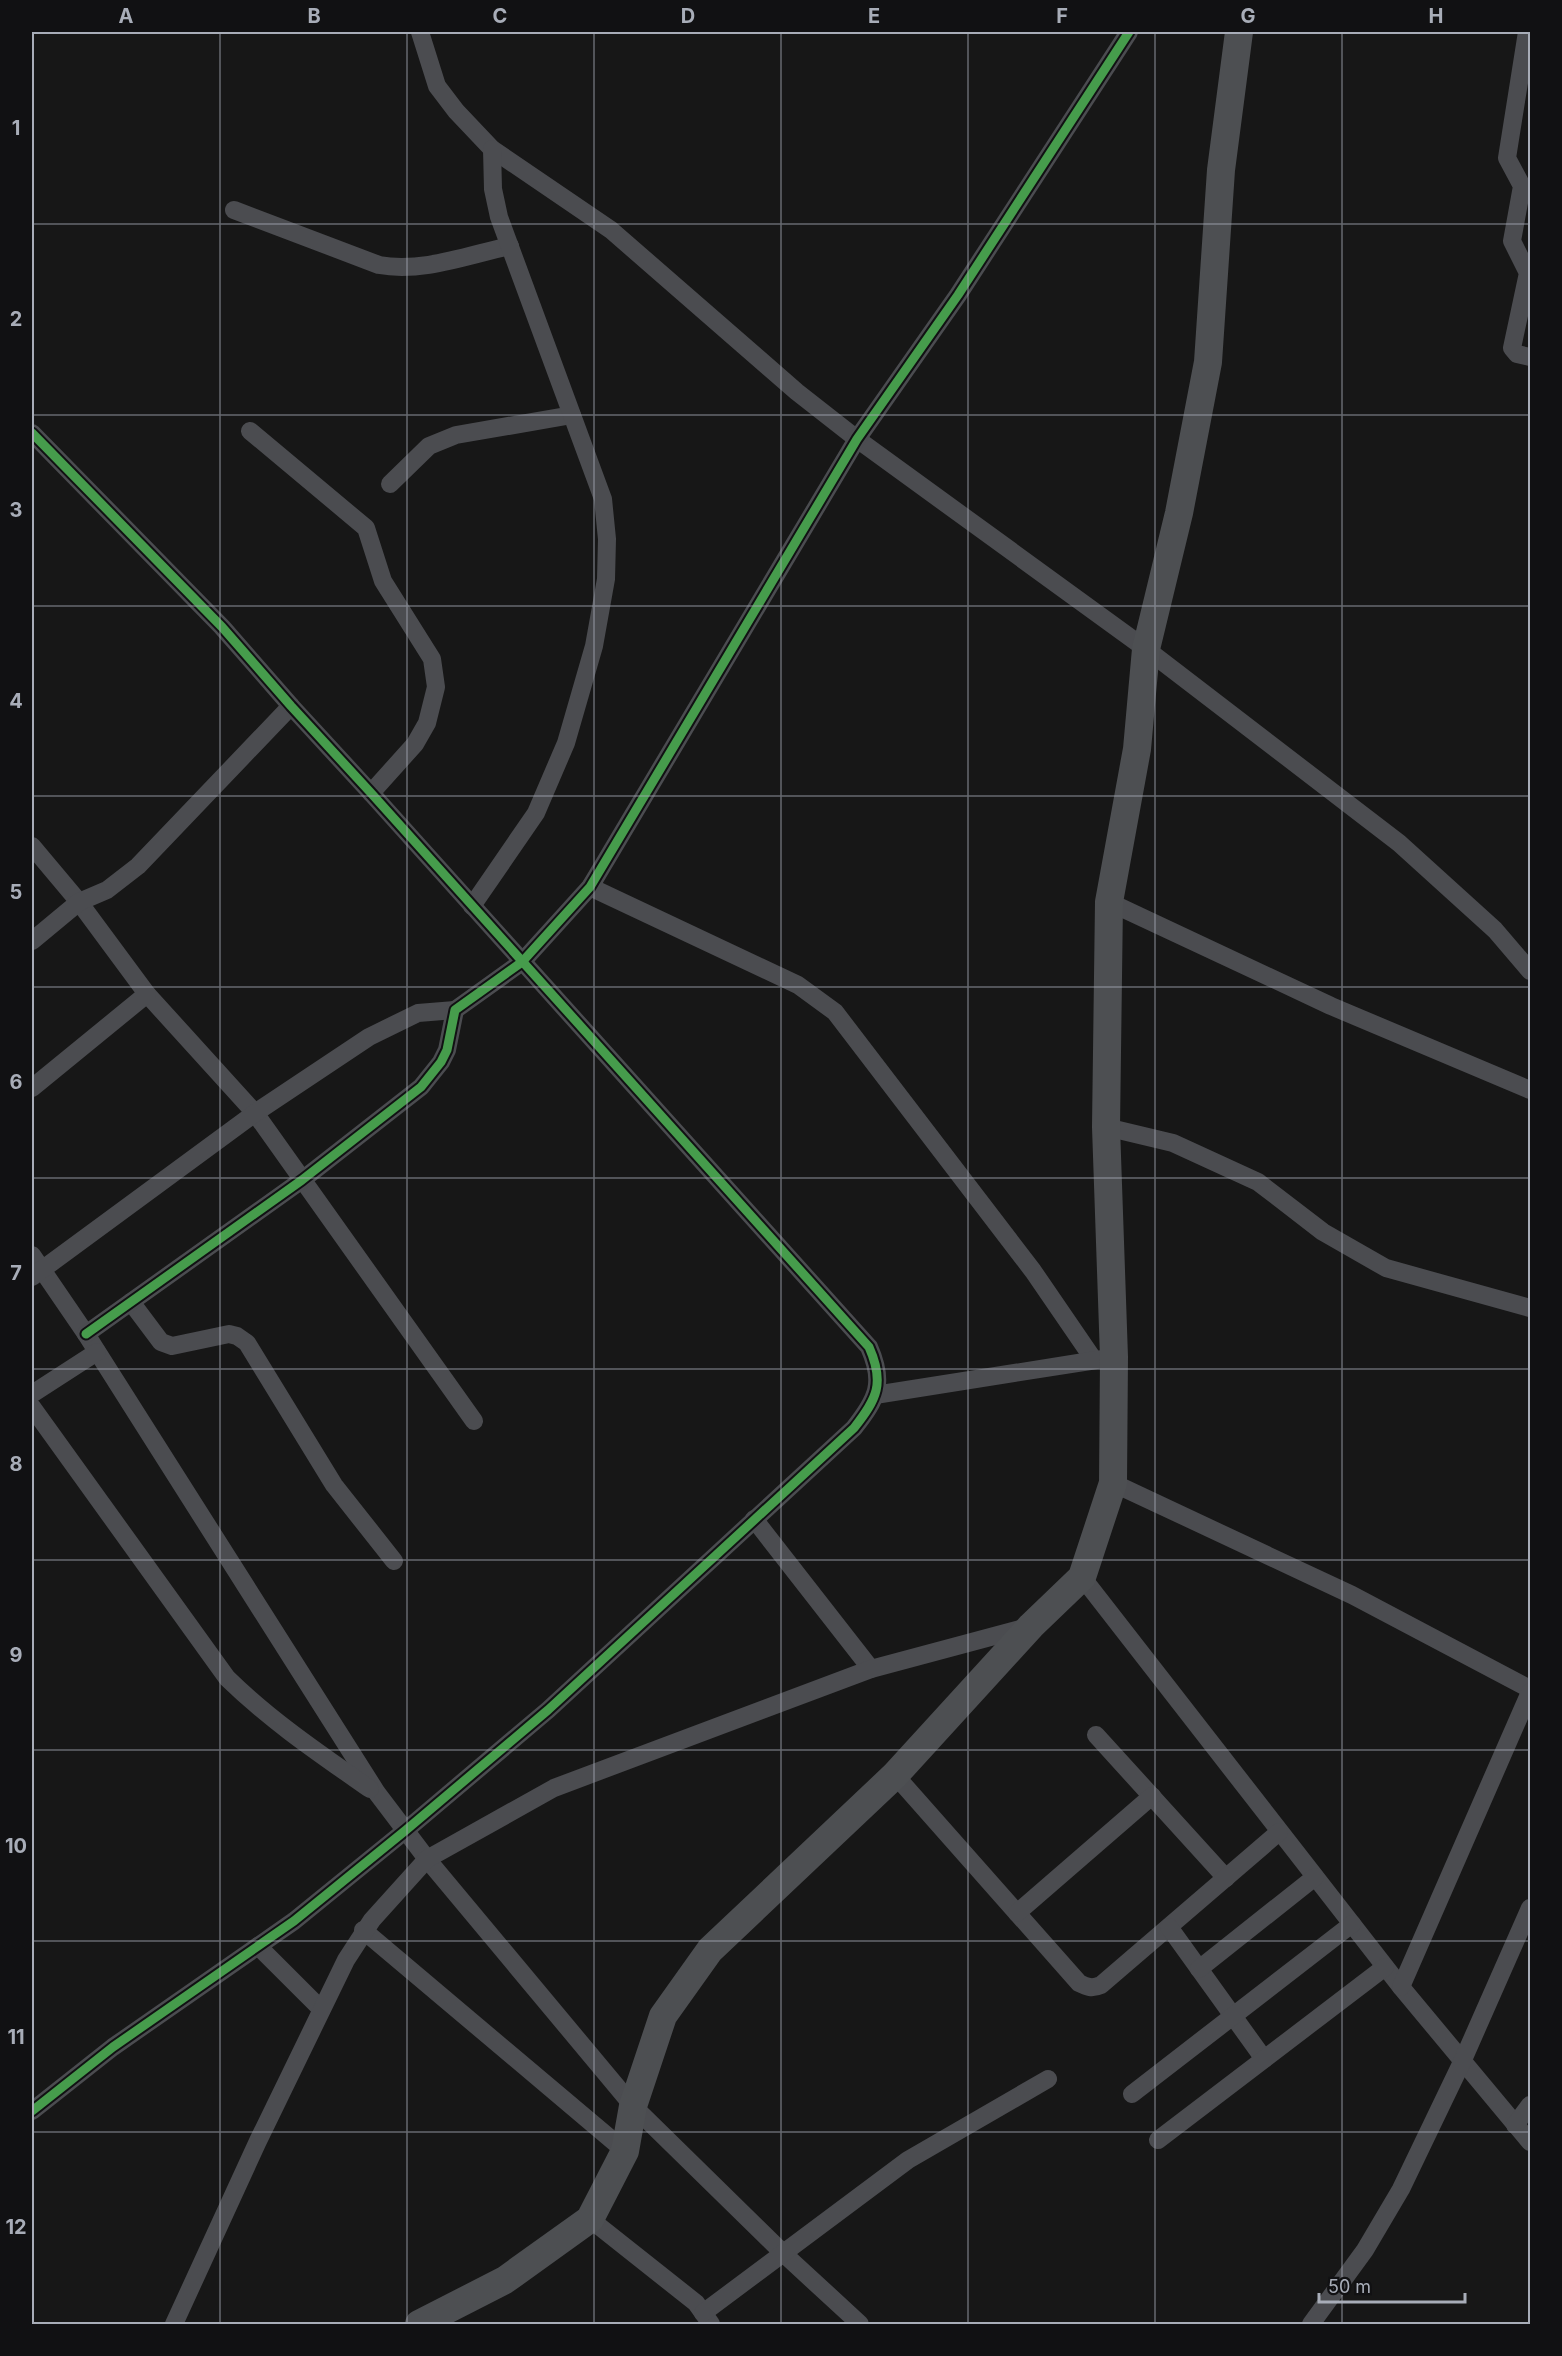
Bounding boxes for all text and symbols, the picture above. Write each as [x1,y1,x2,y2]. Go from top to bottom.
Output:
text: A [119,4,134,28]
text: B [307,4,321,28]
text: C [493,4,507,28]
text: D [681,4,695,28]
text: E [868,4,880,28]
text: F [1056,4,1068,28]
text: G [1240,4,1256,28]
text: H [1429,4,1443,28]
text: 1 [12,116,20,140]
text: 2 [10,307,22,331]
text: 3 [10,498,22,522]
text: 4 [9,689,23,713]
text: 5 [10,880,22,904]
text: 6 [10,1070,23,1094]
text: 7 [10,1261,22,1285]
text: 8 [9,1452,23,1476]
text: 9 [10,1643,23,1667]
text: 10 [5,1834,27,1858]
text: 11 [7,2025,25,2049]
text: 12 [5,2215,27,2239]
scale bar [1319,2266,1464,2304]
text: 50 m [1328,2276,1371,2297]

